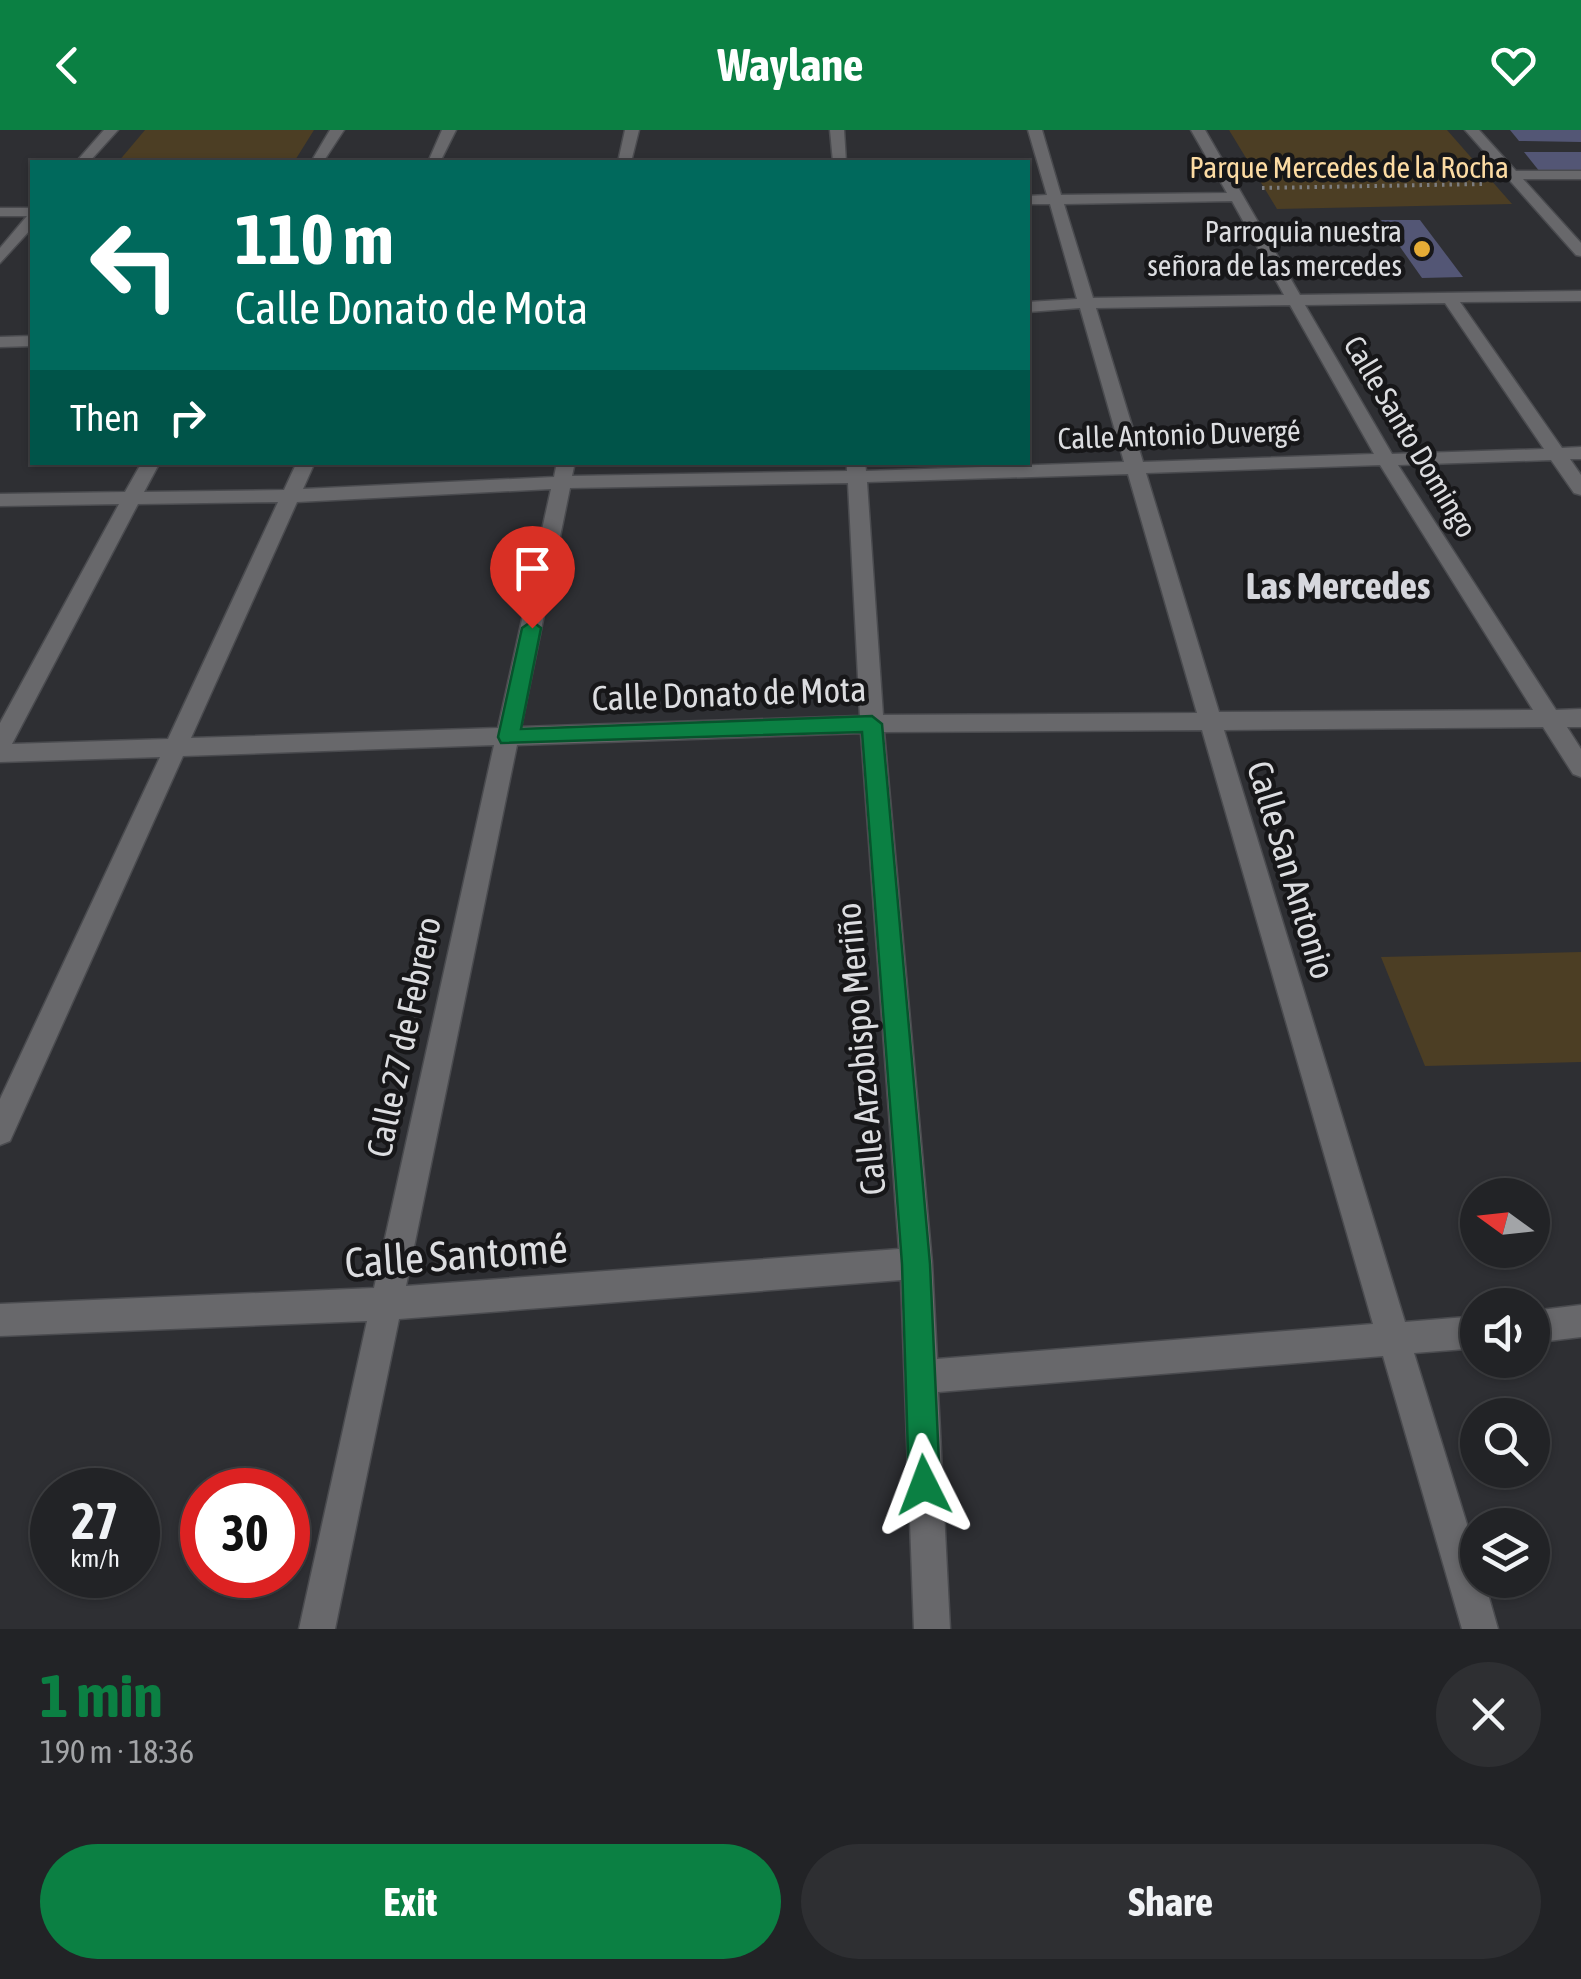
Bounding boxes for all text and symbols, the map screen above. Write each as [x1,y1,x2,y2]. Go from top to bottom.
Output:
icon: back [40,38,95,93]
icon: heart [1486,38,1541,93]
text: Waylane [718,39,863,91]
park label: Parque Mercedes de la Rocha [1189,150,1509,184]
text: 110 m [235,199,394,279]
icon: left [70,200,200,330]
place label: Parroquia nuestra señora de las mercedes [1147,214,1402,282]
marker: Parroquia nuestra señora de las mercedes [1411,238,1433,260]
text: Calle Donato de Mota [235,282,588,334]
street label: Calle Santo Domingo [1337,330,1484,543]
icon: right [160,390,215,445]
text: Then [70,396,140,439]
street label: Calle Antonio Duvergé [1057,413,1301,455]
pin [490,526,575,629]
icon: arrive [505,541,560,596]
district label: Las Mercedes [1246,564,1430,607]
street label: Calle Donato de Mota [591,668,867,718]
street label: Calle San Antonio [1240,756,1344,983]
street label: Calle Arzobispo Meriño [827,901,893,1197]
street label: Calle 27 de Febrero [358,913,448,1161]
north arrow [1460,1178,1550,1268]
map controls [1460,1178,1550,1598]
street label: Calle Santomé [343,1223,569,1287]
button: sound [1460,1288,1550,1378]
button: search [1460,1398,1550,1488]
position arrow [872,1433,976,1537]
speed limit sign: 30 [180,1468,310,1598]
text: 27 [71,1492,118,1550]
button: layers [1460,1508,1550,1598]
text: km/h [70,1544,120,1572]
text: 1 min [40,1661,163,1730]
button: close [1436,1662,1541,1767]
text: 190 m · 18:36 [40,1733,194,1770]
button: Exit [40,1844,781,1959]
button: Share [801,1844,1541,1959]

